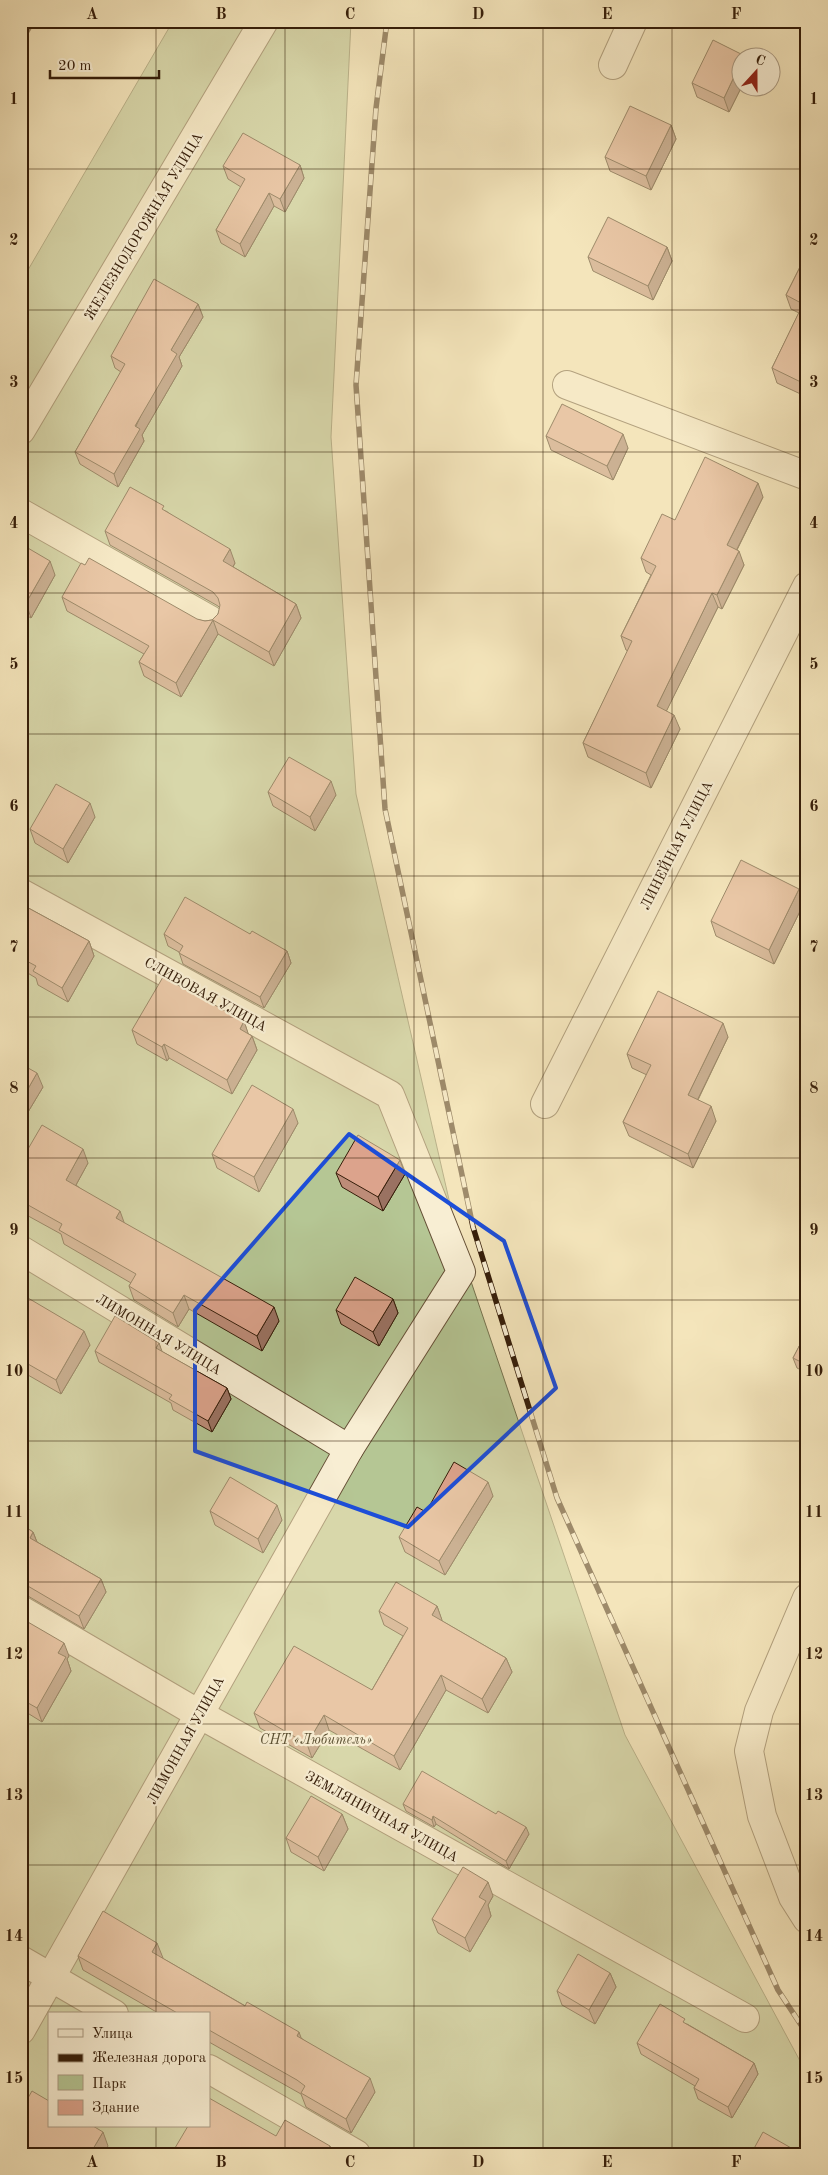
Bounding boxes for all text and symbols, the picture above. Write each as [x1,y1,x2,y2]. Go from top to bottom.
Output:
text: A [86,7,98,23]
text: B [215,7,227,23]
text: C [345,7,355,23]
text: D [472,7,484,23]
text: E [601,7,613,23]
text: F [731,7,742,23]
scale bar [50,48,159,80]
north arrow [730,48,780,98]
text: С [753,53,767,69]
text: 20 m [58,59,92,74]
text: 1 [9,92,19,108]
text: 1 [809,92,819,108]
street label: ЖЕЛЕЗНОДОРОЖНАЯ УЛИЦА [82,130,206,323]
text: 2 [9,233,19,249]
text: 2 [809,233,819,249]
text: 3 [9,375,19,391]
text: 3 [809,375,819,391]
text: 4 [9,516,19,532]
text: 4 [809,516,819,532]
text: 5 [9,657,19,673]
text: 5 [809,657,819,673]
street label: ЛИНЕЙНАЯ УЛИЦА [635,777,716,912]
text: 6 [9,799,19,815]
text: 6 [809,799,819,815]
text: 7 [9,940,19,956]
text: 7 [809,940,819,956]
street label: СЛИВОВАЯ УЛИЦА [142,955,269,1035]
text: 8 [9,1081,19,1097]
text: 8 [809,1081,819,1097]
text: 9 [9,1223,19,1239]
text: 9 [809,1223,819,1239]
street label: ЛИМОННАЯ УЛИЦА [93,1292,224,1378]
text: 10 [5,1364,23,1380]
text: 10 [805,1364,823,1380]
text: 11 [5,1505,23,1521]
text: 11 [805,1505,823,1521]
text: 12 [5,1647,23,1663]
text: 12 [805,1647,823,1663]
street label: ЛИМОННАЯ УЛИЦА [145,1674,227,1807]
park label: СНТ «Любитель» [260,1732,372,1747]
street label: ЗЕМЛЯНИЧНАЯ УЛИЦА [303,1769,461,1865]
text: 13 [5,1788,23,1804]
text: 13 [805,1788,823,1804]
text: 14 [5,1929,23,1945]
text: 14 [805,1929,823,1945]
legend [48,2012,210,2128]
text: Улица [92,2027,133,2042]
text: Железная дорога [92,2051,207,2066]
text: 15 [5,2071,23,2087]
text: 15 [805,2071,823,2087]
text: Парк [92,2077,127,2092]
text: Здание [92,2101,139,2116]
text: A [86,2155,98,2171]
text: B [215,2155,227,2171]
text: C [345,2155,355,2171]
text: D [472,2155,484,2171]
text: E [601,2155,613,2171]
text: F [731,2155,742,2171]

